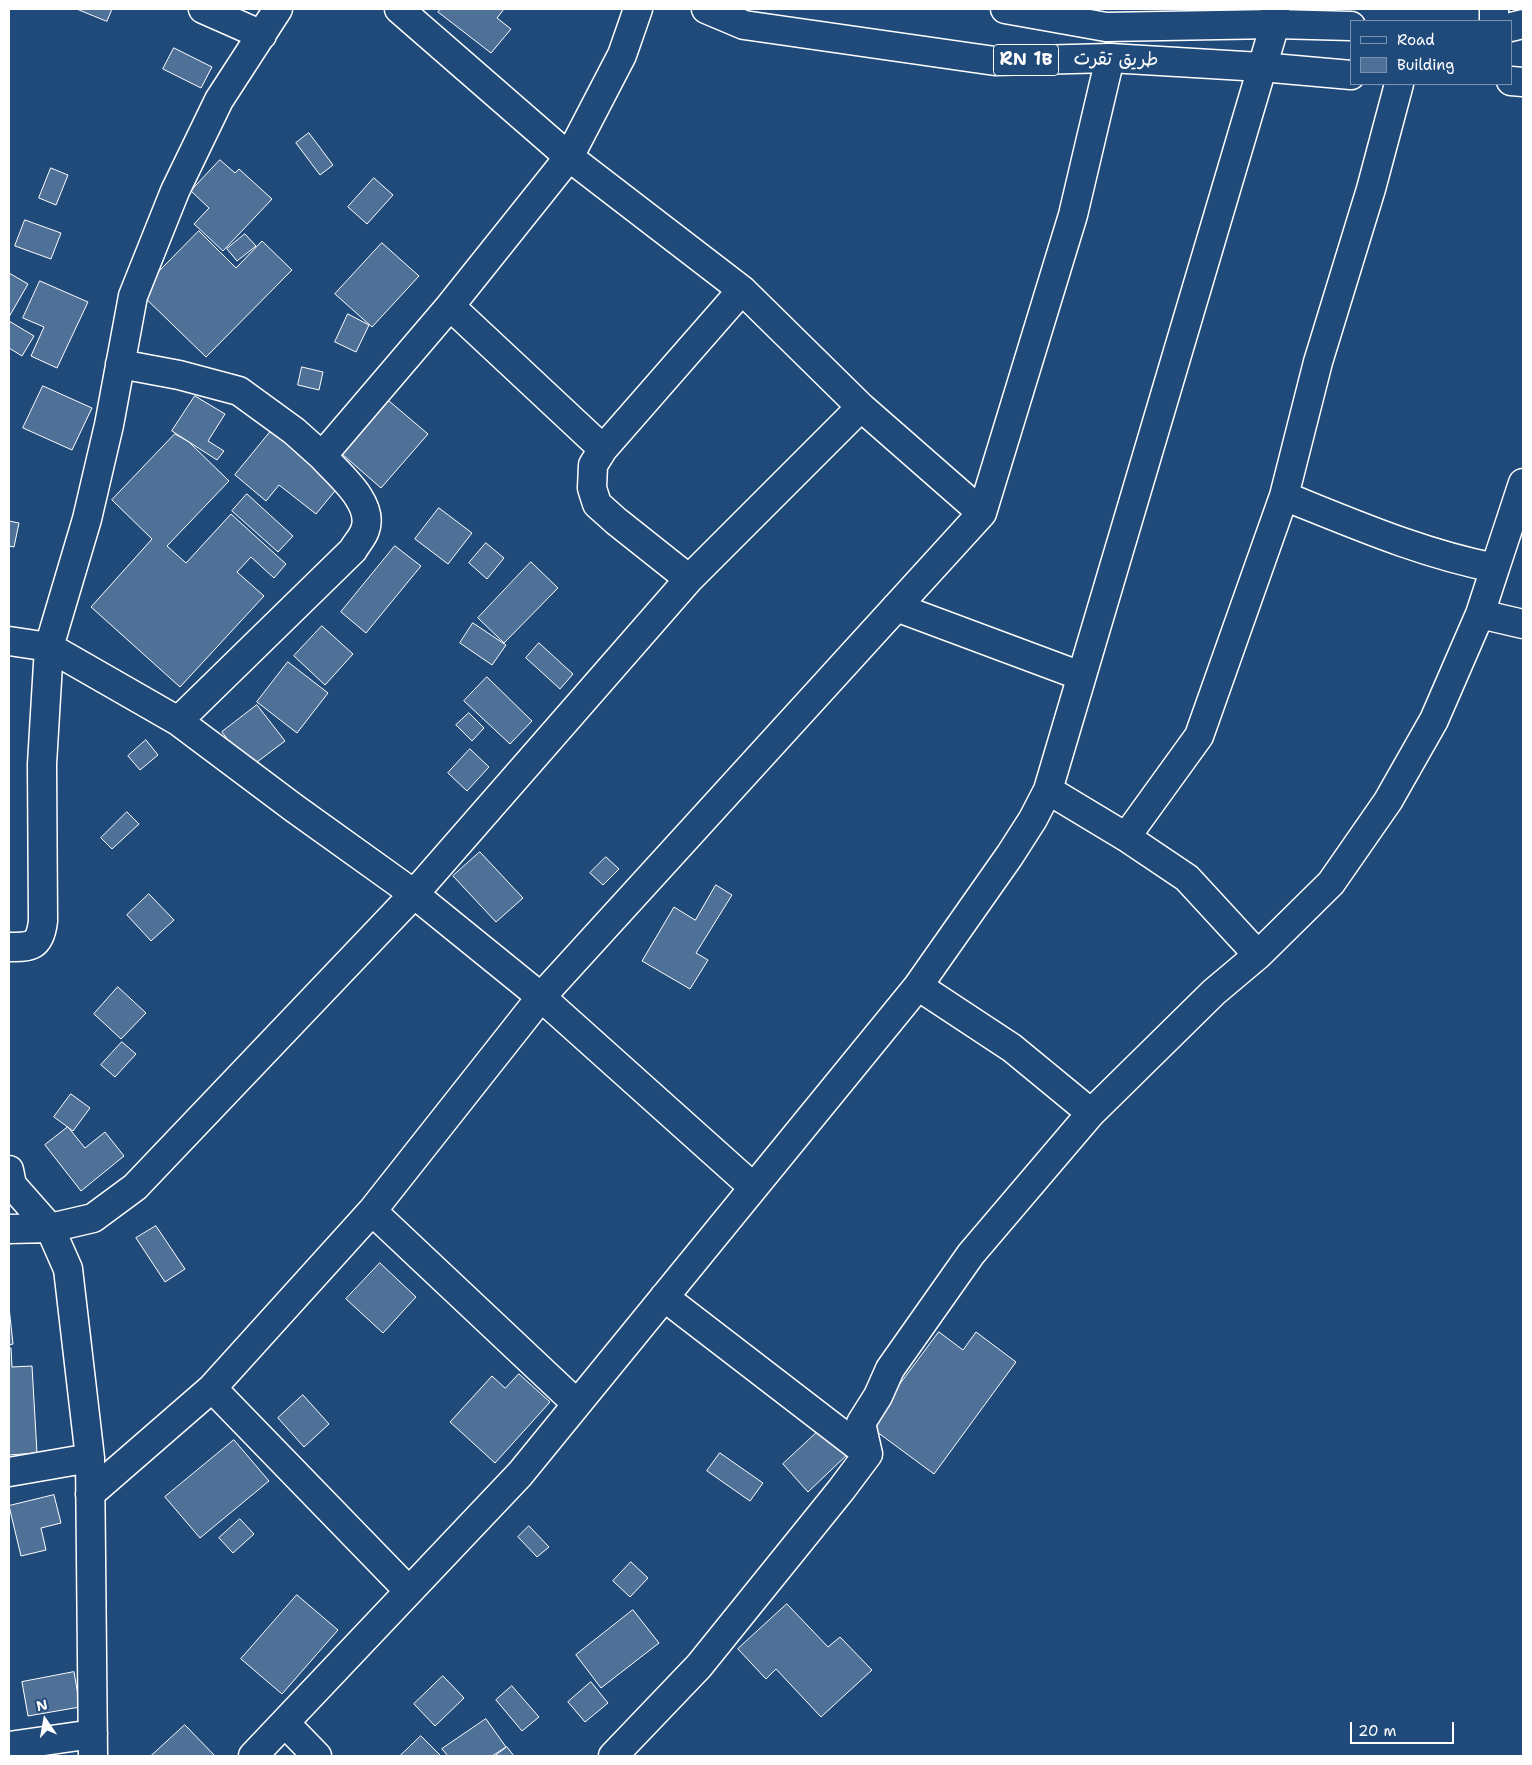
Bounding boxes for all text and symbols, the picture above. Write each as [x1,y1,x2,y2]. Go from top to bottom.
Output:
legend [1350,20,1512,85]
text: Road [1397,30,1435,50]
road number: RN 1B [994,44,1058,76]
street label: طريق تقرت [1073,48,1159,72]
text: Building [1397,55,1454,75]
north arrow [20,1695,70,1745]
text: N [35,1695,49,1715]
scale bar [1352,1712,1456,1744]
text: 20 m [1358,1721,1397,1741]

